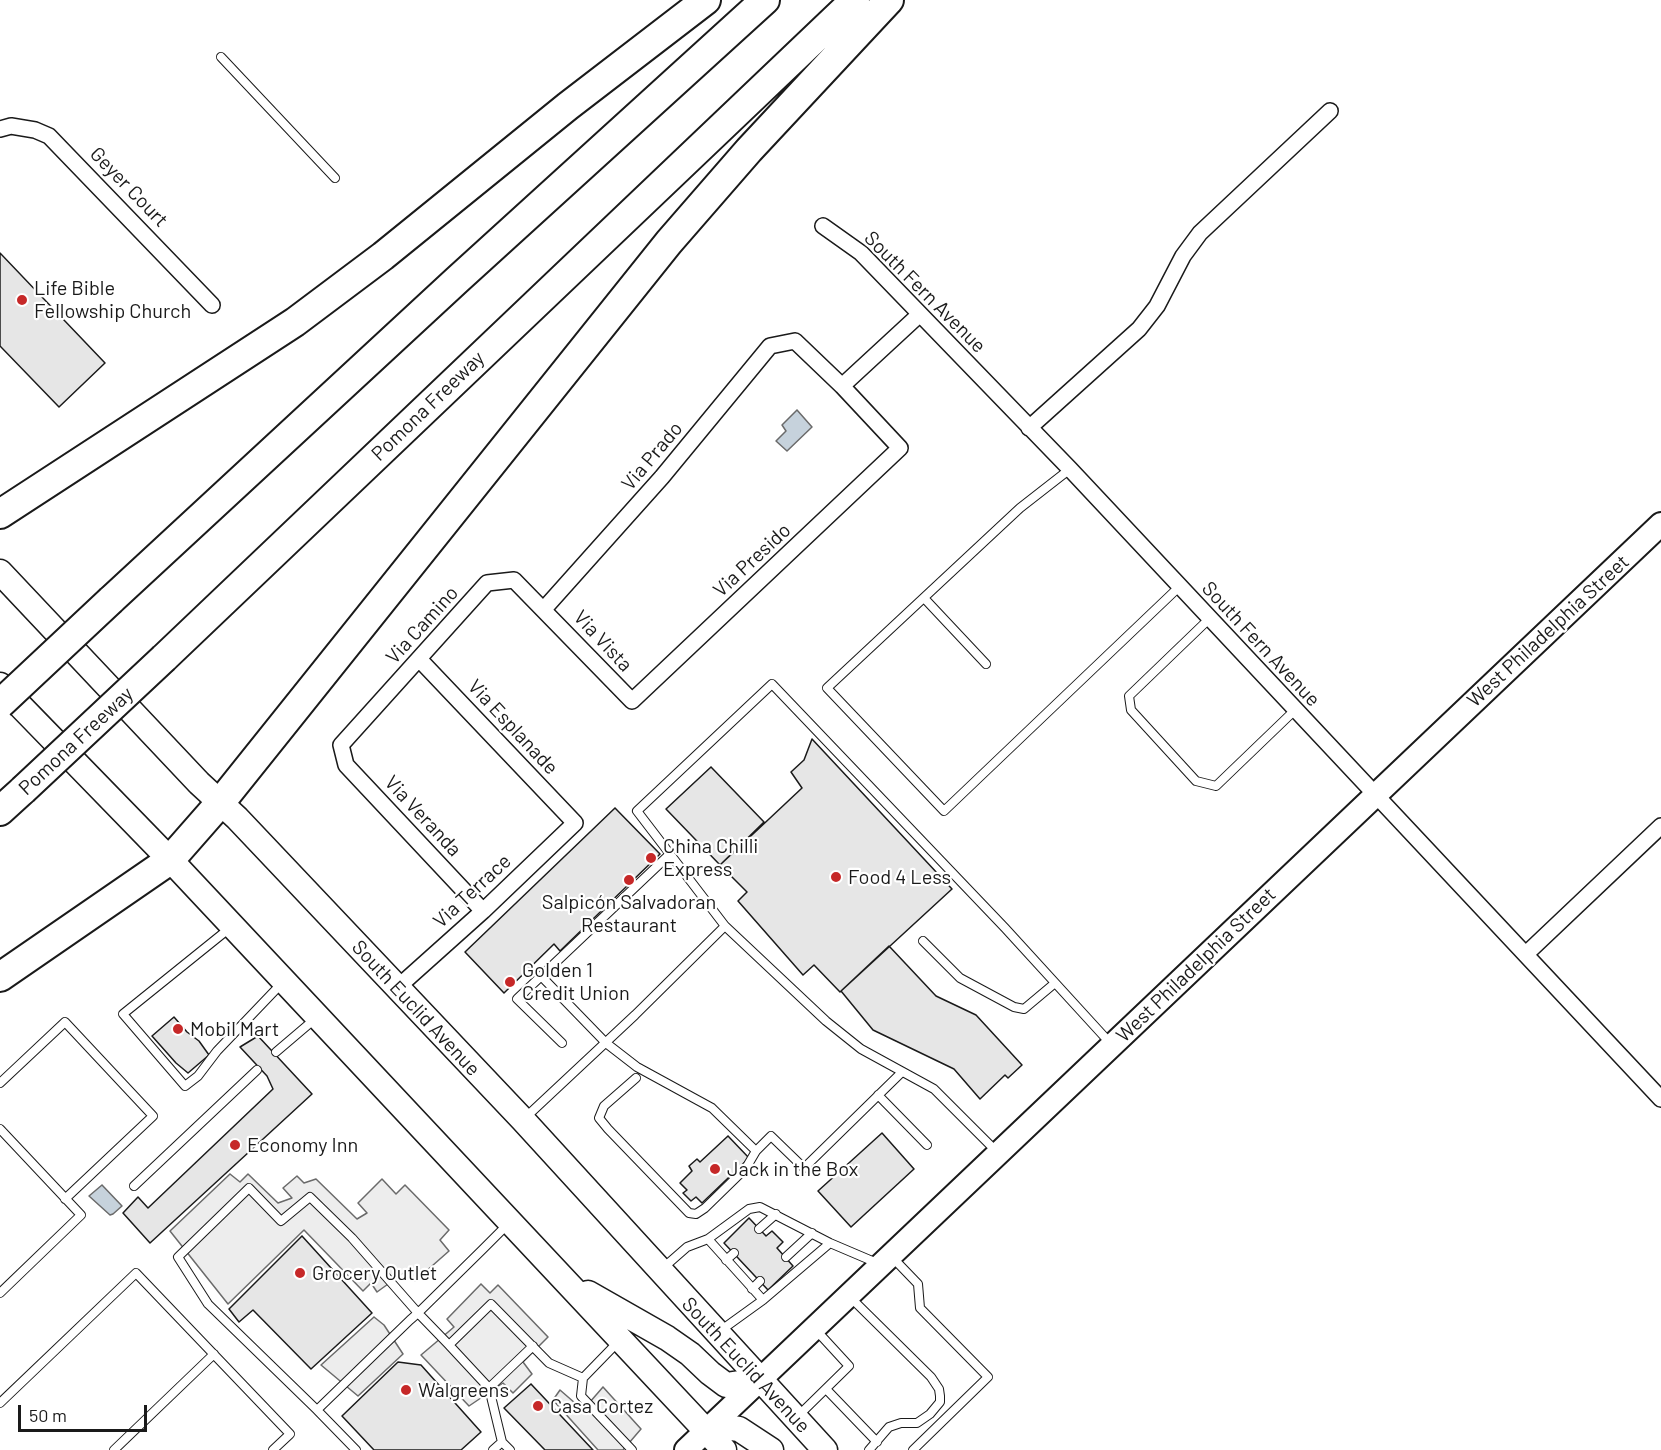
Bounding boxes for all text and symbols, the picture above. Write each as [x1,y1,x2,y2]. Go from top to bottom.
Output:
street label: Geyer Court [85,142,173,232]
street label: South Fern Avenue [859,226,991,358]
place label: Life Bible Fellowship Church [34,276,191,323]
marker: Life Bible Fellowship Church [15,293,29,307]
street label: Pomona Freeway [367,346,489,466]
street label: Via Prado [616,417,688,495]
street label: Via Presido [708,518,796,602]
street label: West Philadelphia Street [1462,550,1634,712]
street label: South Fern Avenue [1197,577,1325,711]
street label: Via Camino [381,581,463,669]
street label: Via Vista [569,605,637,677]
street label: Via Esplanade [463,674,563,780]
street label: Pomona Freeway [14,682,138,800]
street label: Via Veranda [380,771,466,861]
place label: China Chilli Express [663,834,758,881]
street label: Via Terrace [428,849,516,933]
marker: China Chilli Express [644,851,658,865]
place label: Food 4 Less [848,865,951,889]
marker: Food 4 Less [829,870,843,884]
marker: Salpicón Salvadoran Restaurant [622,873,636,887]
street label: West Philadelphia Street [1111,883,1281,1047]
place label: Salpicón Salvadoran Restaurant [542,890,716,937]
street label: South Euclid Avenue [347,935,485,1081]
place label: Golden 1 Credit Union [522,958,630,1005]
marker: Golden 1 Credit Union [503,975,517,989]
place label: Mobil Mart [190,1017,279,1041]
marker: Mobil Mart [171,1022,185,1036]
place label: Economy Inn [247,1133,358,1157]
marker: Economy Inn [228,1138,242,1152]
place label: Jack in the Box [727,1157,858,1181]
marker: Jack in the Box [708,1162,722,1176]
place label: Grocery Outlet [312,1261,437,1285]
marker: Grocery Outlet [293,1266,307,1280]
street label: South Euclid Avenue [677,1292,815,1438]
place label: Walgreens [418,1378,509,1402]
marker: Walgreens [399,1383,413,1397]
scale bar [21,1393,150,1431]
place label: Casa Cortez [550,1394,653,1418]
marker: Casa Cortez [531,1399,545,1413]
text: 50 m [29,1404,67,1426]

